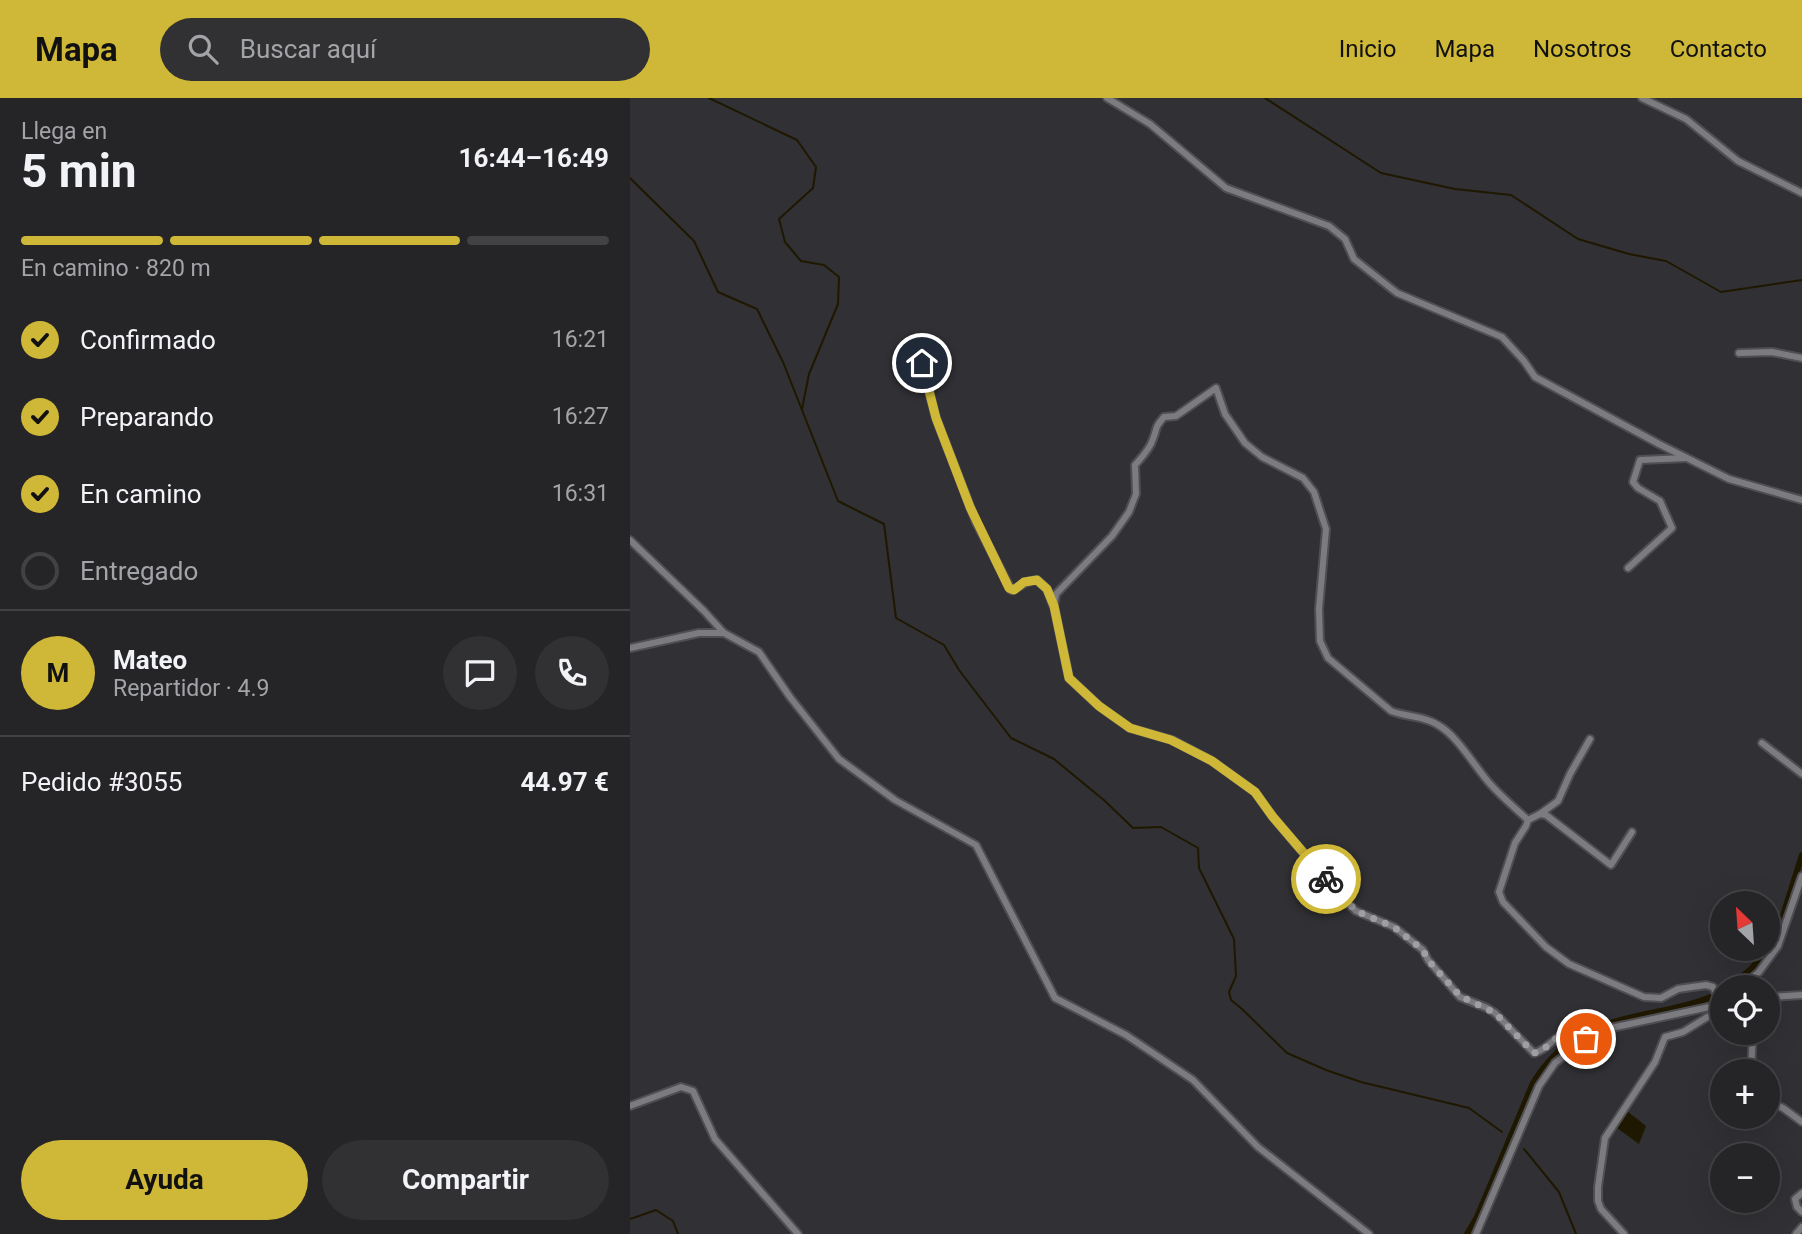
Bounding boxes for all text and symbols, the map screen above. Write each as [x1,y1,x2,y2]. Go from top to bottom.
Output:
search box [160,18,650,81]
text: Mapa [35,30,118,69]
icon: search [184,30,222,68]
text: Buscar aquí [240,34,376,64]
text: Inicio [1339,35,1396,63]
text: Mapa [1434,35,1495,63]
text: Nosotros [1533,35,1632,63]
text: Contacto [1670,35,1767,63]
text: Llega en [21,118,107,145]
text: 16:44–16:49 [459,143,609,173]
text: 5 min [21,144,137,198]
text: En camino · 820 m [21,255,211,282]
icon: check [21,321,59,359]
text: Confirmado [80,325,216,355]
text: 16:21 [552,326,609,353]
pin [892,333,952,393]
icon: home [903,344,941,382]
icon: check [21,398,59,436]
text: Preparando [80,402,214,432]
text: 16:27 [552,403,609,430]
icon: check [21,475,59,513]
text: En camino [80,479,202,509]
text: 16:31 [552,480,609,507]
text: Entregado [80,556,198,586]
button: chat [443,636,517,710]
button: phone [535,636,609,710]
text: Mateo [113,645,187,675]
text: M [47,658,69,688]
text: Repartidor · 4.9 [113,675,270,702]
text: Pedido #3055 [21,767,182,797]
text: 44.97 € [520,767,609,797]
courier [1291,844,1361,914]
icon: bike [1307,860,1345,898]
north arrow [1710,891,1780,961]
map controls [1710,891,1780,1213]
button: locate [1710,975,1780,1045]
pin [1556,1009,1616,1069]
icon: bag [1567,1020,1605,1058]
button: + [1710,1059,1780,1129]
button: Ayuda [21,1140,308,1220]
button: Compartir [322,1140,609,1220]
button: − [1710,1143,1780,1213]

